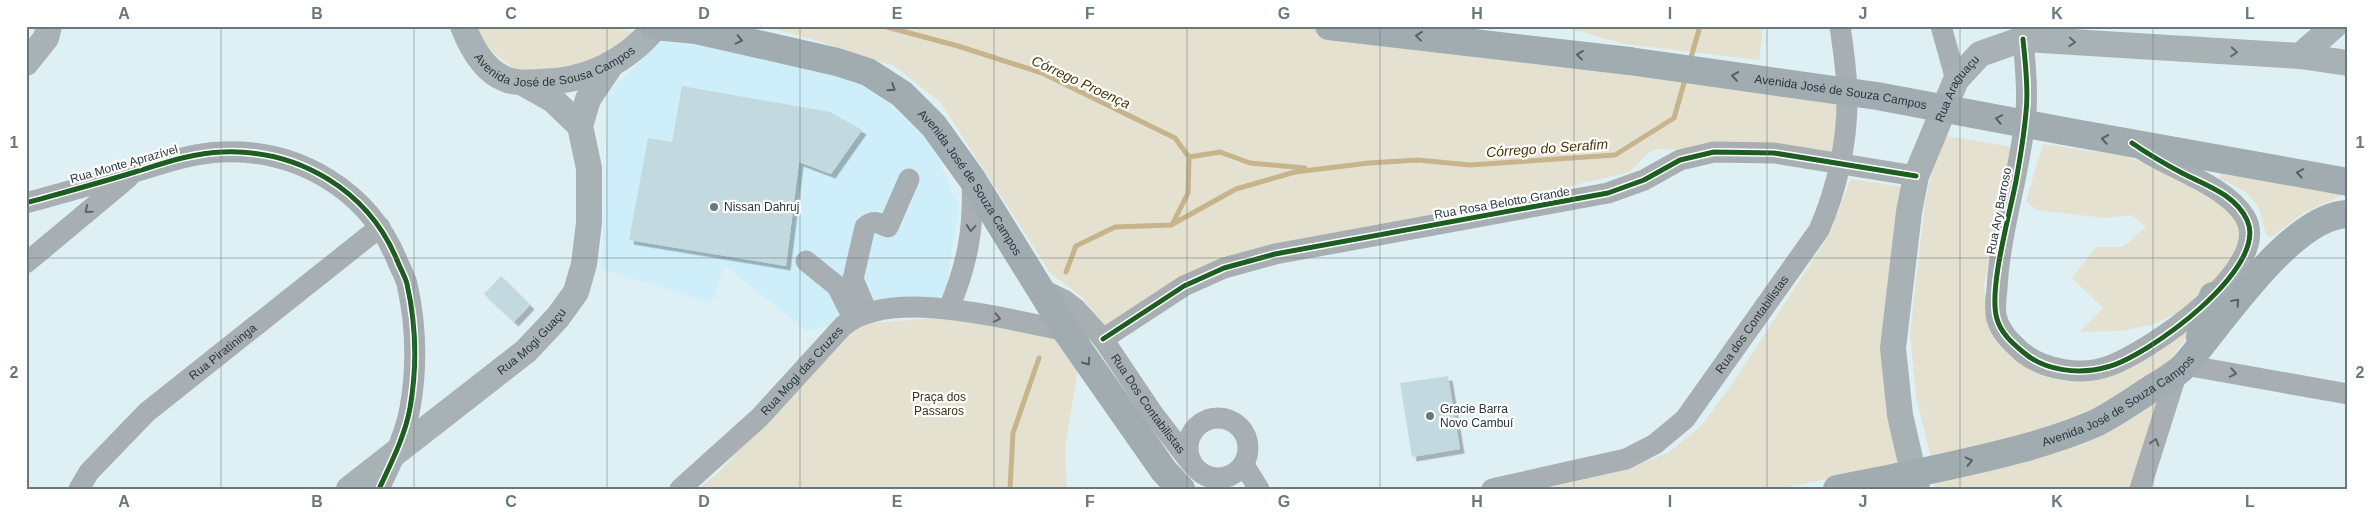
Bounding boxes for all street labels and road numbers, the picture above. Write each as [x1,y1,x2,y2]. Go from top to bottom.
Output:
street label: Avenida José de Sousa Campos [469,38,643,58]
street label: Rua Araguaçu [1932,52,1982,124]
street label: Avenida José de Souza Campos [1754,72,1928,112]
street label: Avenida José de Souza Campos [915,107,1025,258]
street label: Rua Monte Aprazível [69,142,179,186]
street label: Rua Ary Barroso [1984,166,2014,256]
street label: Rua Rosa Belotto Grande [1433,184,1571,222]
street label: Rua dos Contabilistas [1713,273,1792,376]
street label: Rua Mogi Guaçu [494,306,569,378]
street label: Rua Piratininga [186,321,260,383]
street label: Rua Mogi das Cruzes [758,324,846,418]
street label: Rua Dos Contabilistas [1108,351,1188,456]
street label: Avenida José de Souza Campos [2040,353,2197,449]

